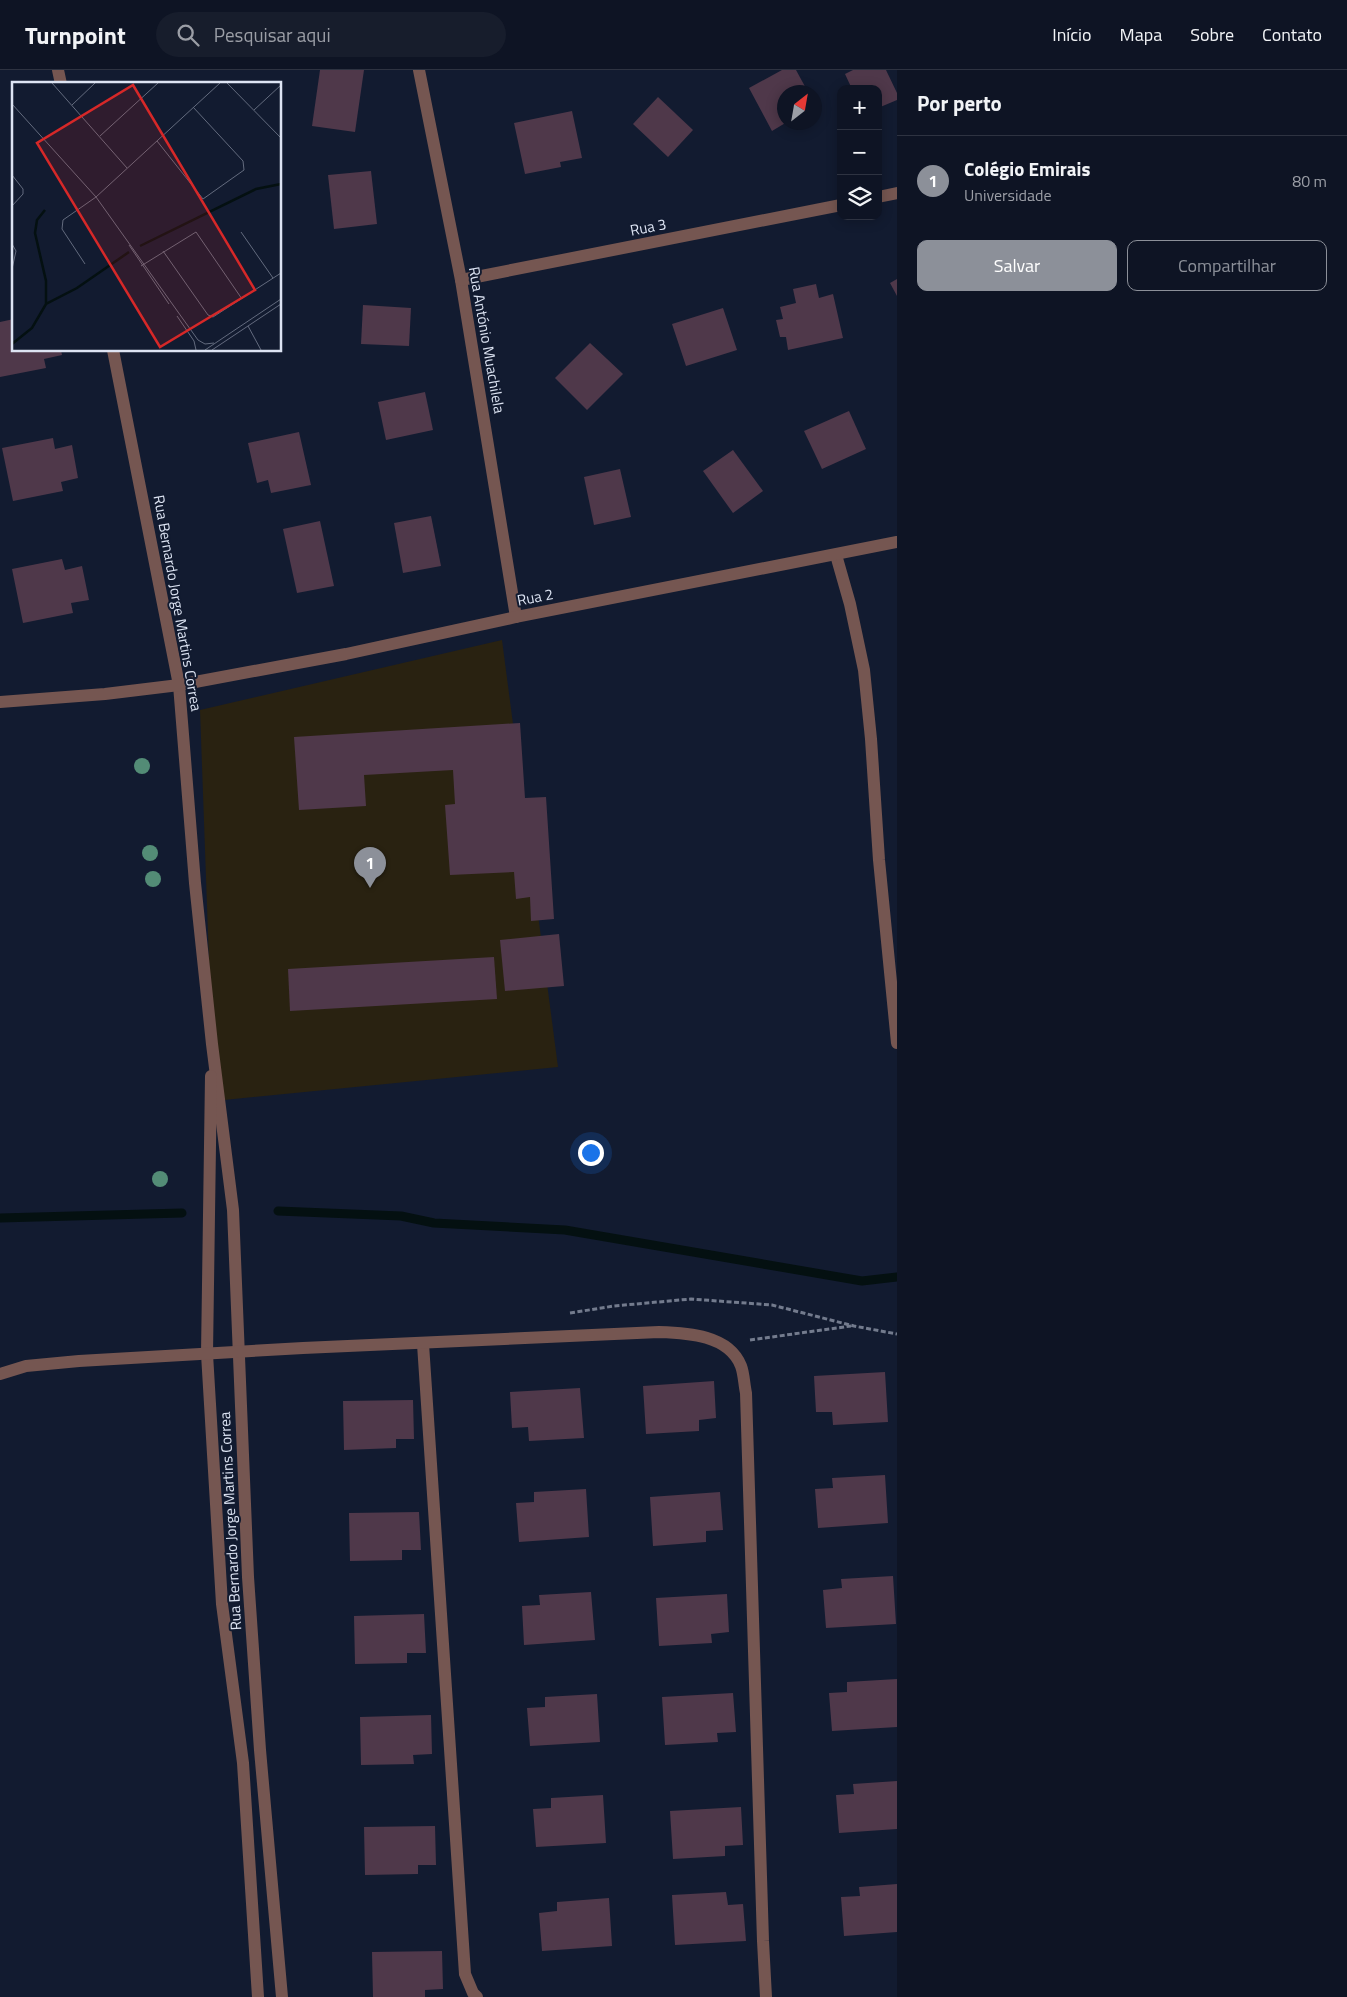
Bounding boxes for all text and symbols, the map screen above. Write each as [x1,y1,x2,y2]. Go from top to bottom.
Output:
search box [156,12,506,57]
text: Turnpoint [25,17,126,53]
text: Pesquisar aqui [214,20,331,49]
icon: search [174,21,202,49]
text: Início [1052,21,1092,48]
text: Mapa [1120,21,1162,48]
text: Sobre [1190,21,1234,48]
text: Contato [1262,21,1322,48]
inset map [12,82,281,351]
north arrow [777,85,822,130]
map controls [837,85,882,220]
button: + [837,85,882,130]
text: Por perto [917,87,1002,119]
button: − [837,130,882,175]
text: Colégio Emirais [964,154,1090,183]
text: 1 [929,169,937,193]
text: 80 m [1292,169,1327,193]
button: layers [837,175,882,220]
text: Universidade [964,183,1052,207]
street label: Rua 3 [628,212,668,242]
button: Salvar [917,240,1117,291]
button: Compartilhar [1127,240,1327,291]
street label: Rua António Muachilela [463,265,511,416]
street label: Rua Bernardo Jorge Martins Correa [148,493,208,713]
street label: Rua 2 [515,582,555,612]
pin: 1 [354,847,386,888]
your location [578,1140,604,1166]
street label: Rua Bernardo Jorge Martins Correa [213,1411,247,1631]

